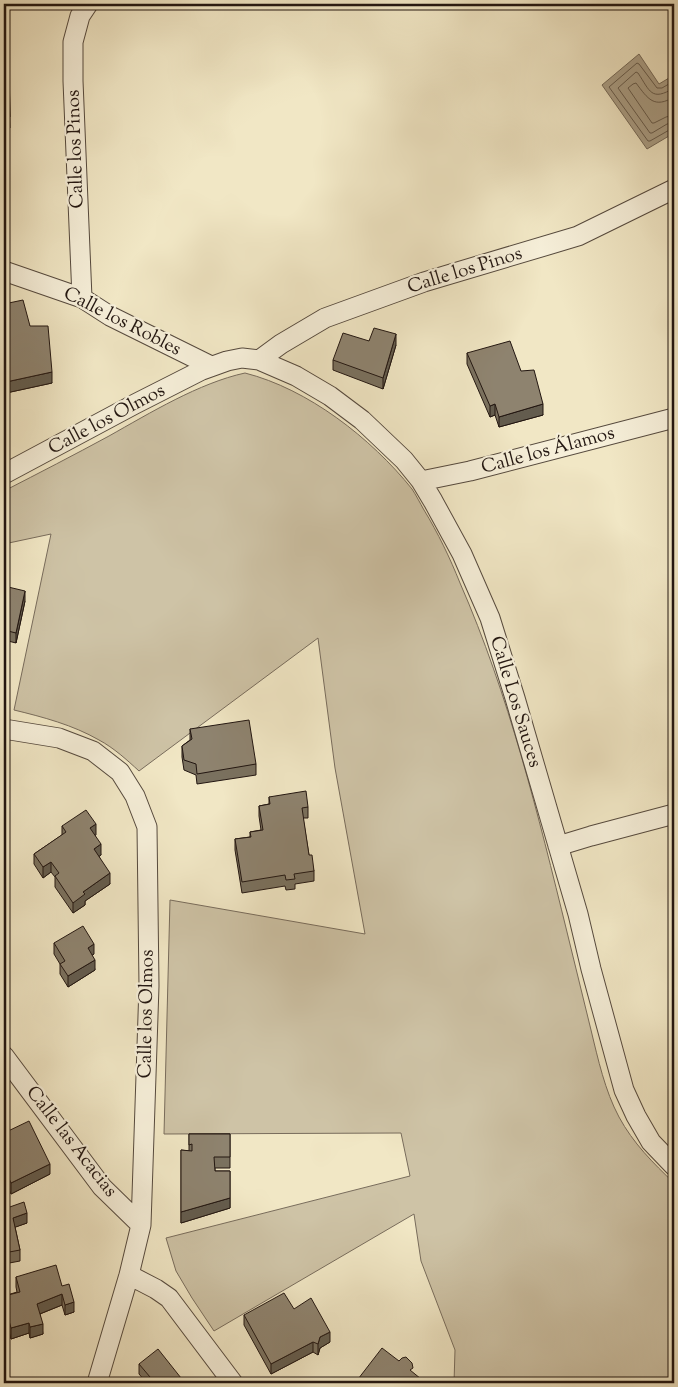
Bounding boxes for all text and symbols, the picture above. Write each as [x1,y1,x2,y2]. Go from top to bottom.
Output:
street label: Calle los Pinos [60,89,92,209]
street label: Calle los Pinos [404,241,526,301]
street label: Calle los Robles [58,281,186,363]
street label: Calle los Olmos [44,378,170,462]
street label: Calle los Álamos [478,420,618,482]
street label: Calle Los Sauces [482,633,548,771]
street label: Calle los Olmos [132,949,162,1079]
street label: Calle las Acacias [19,1081,123,1203]

